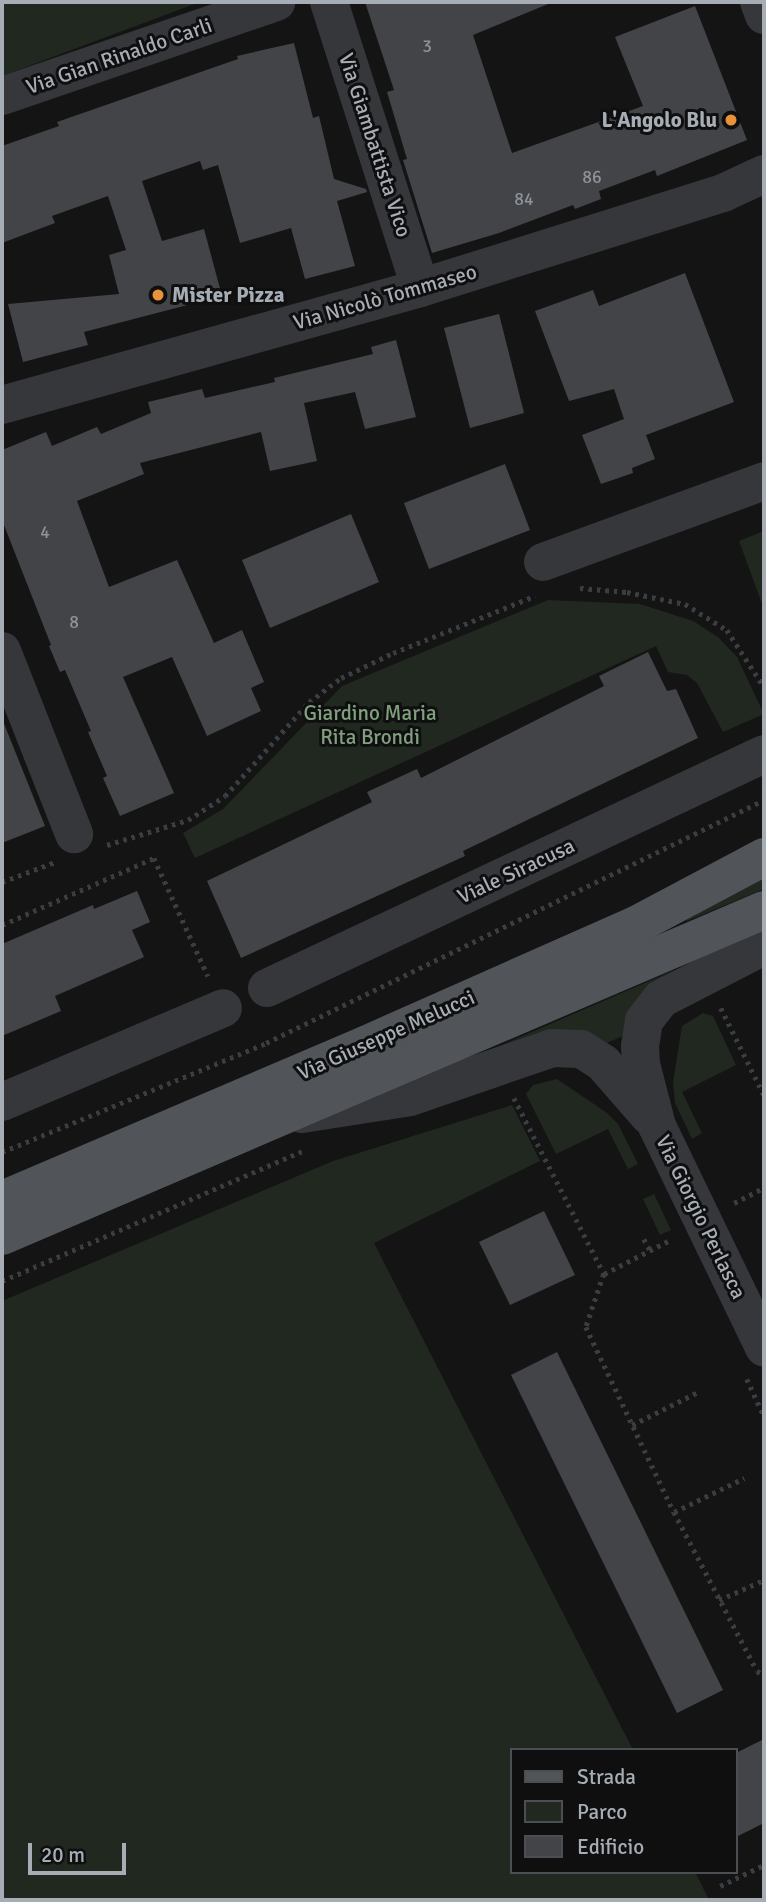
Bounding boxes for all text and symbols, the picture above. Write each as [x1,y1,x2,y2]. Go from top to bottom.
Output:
street label: Via Gian Rinaldo Carli [23,12,215,100]
house number: 3 [422,35,432,57]
street label: Via Giambattista Vico [333,50,417,240]
place label: L'Angolo Blu [601,107,717,133]
marker: L'Angolo Blu [723,112,739,128]
house number: 86 [582,166,602,188]
house number: 84 [514,188,534,210]
street label: Via Nicolò Tommaseo [290,259,480,335]
place label: Mister Pizza [172,282,284,308]
marker: Mister Pizza [150,287,166,303]
house number: 4 [40,521,50,543]
house number: 8 [69,611,79,633]
park label: Giardino Maria Rita Brondi [303,700,437,750]
street label: Viale Siracusa [453,833,579,909]
street label: Via Giuseppe Melucci [294,985,478,1085]
street label: Via Giorgio Perlasca [650,1131,752,1303]
legend [510,1748,738,1874]
text: Strada [577,1764,636,1790]
text: Parco [577,1799,627,1825]
scale bar [32,1828,130,1872]
text: Edificio [577,1834,644,1860]
text: 20 m [41,1842,85,1868]

